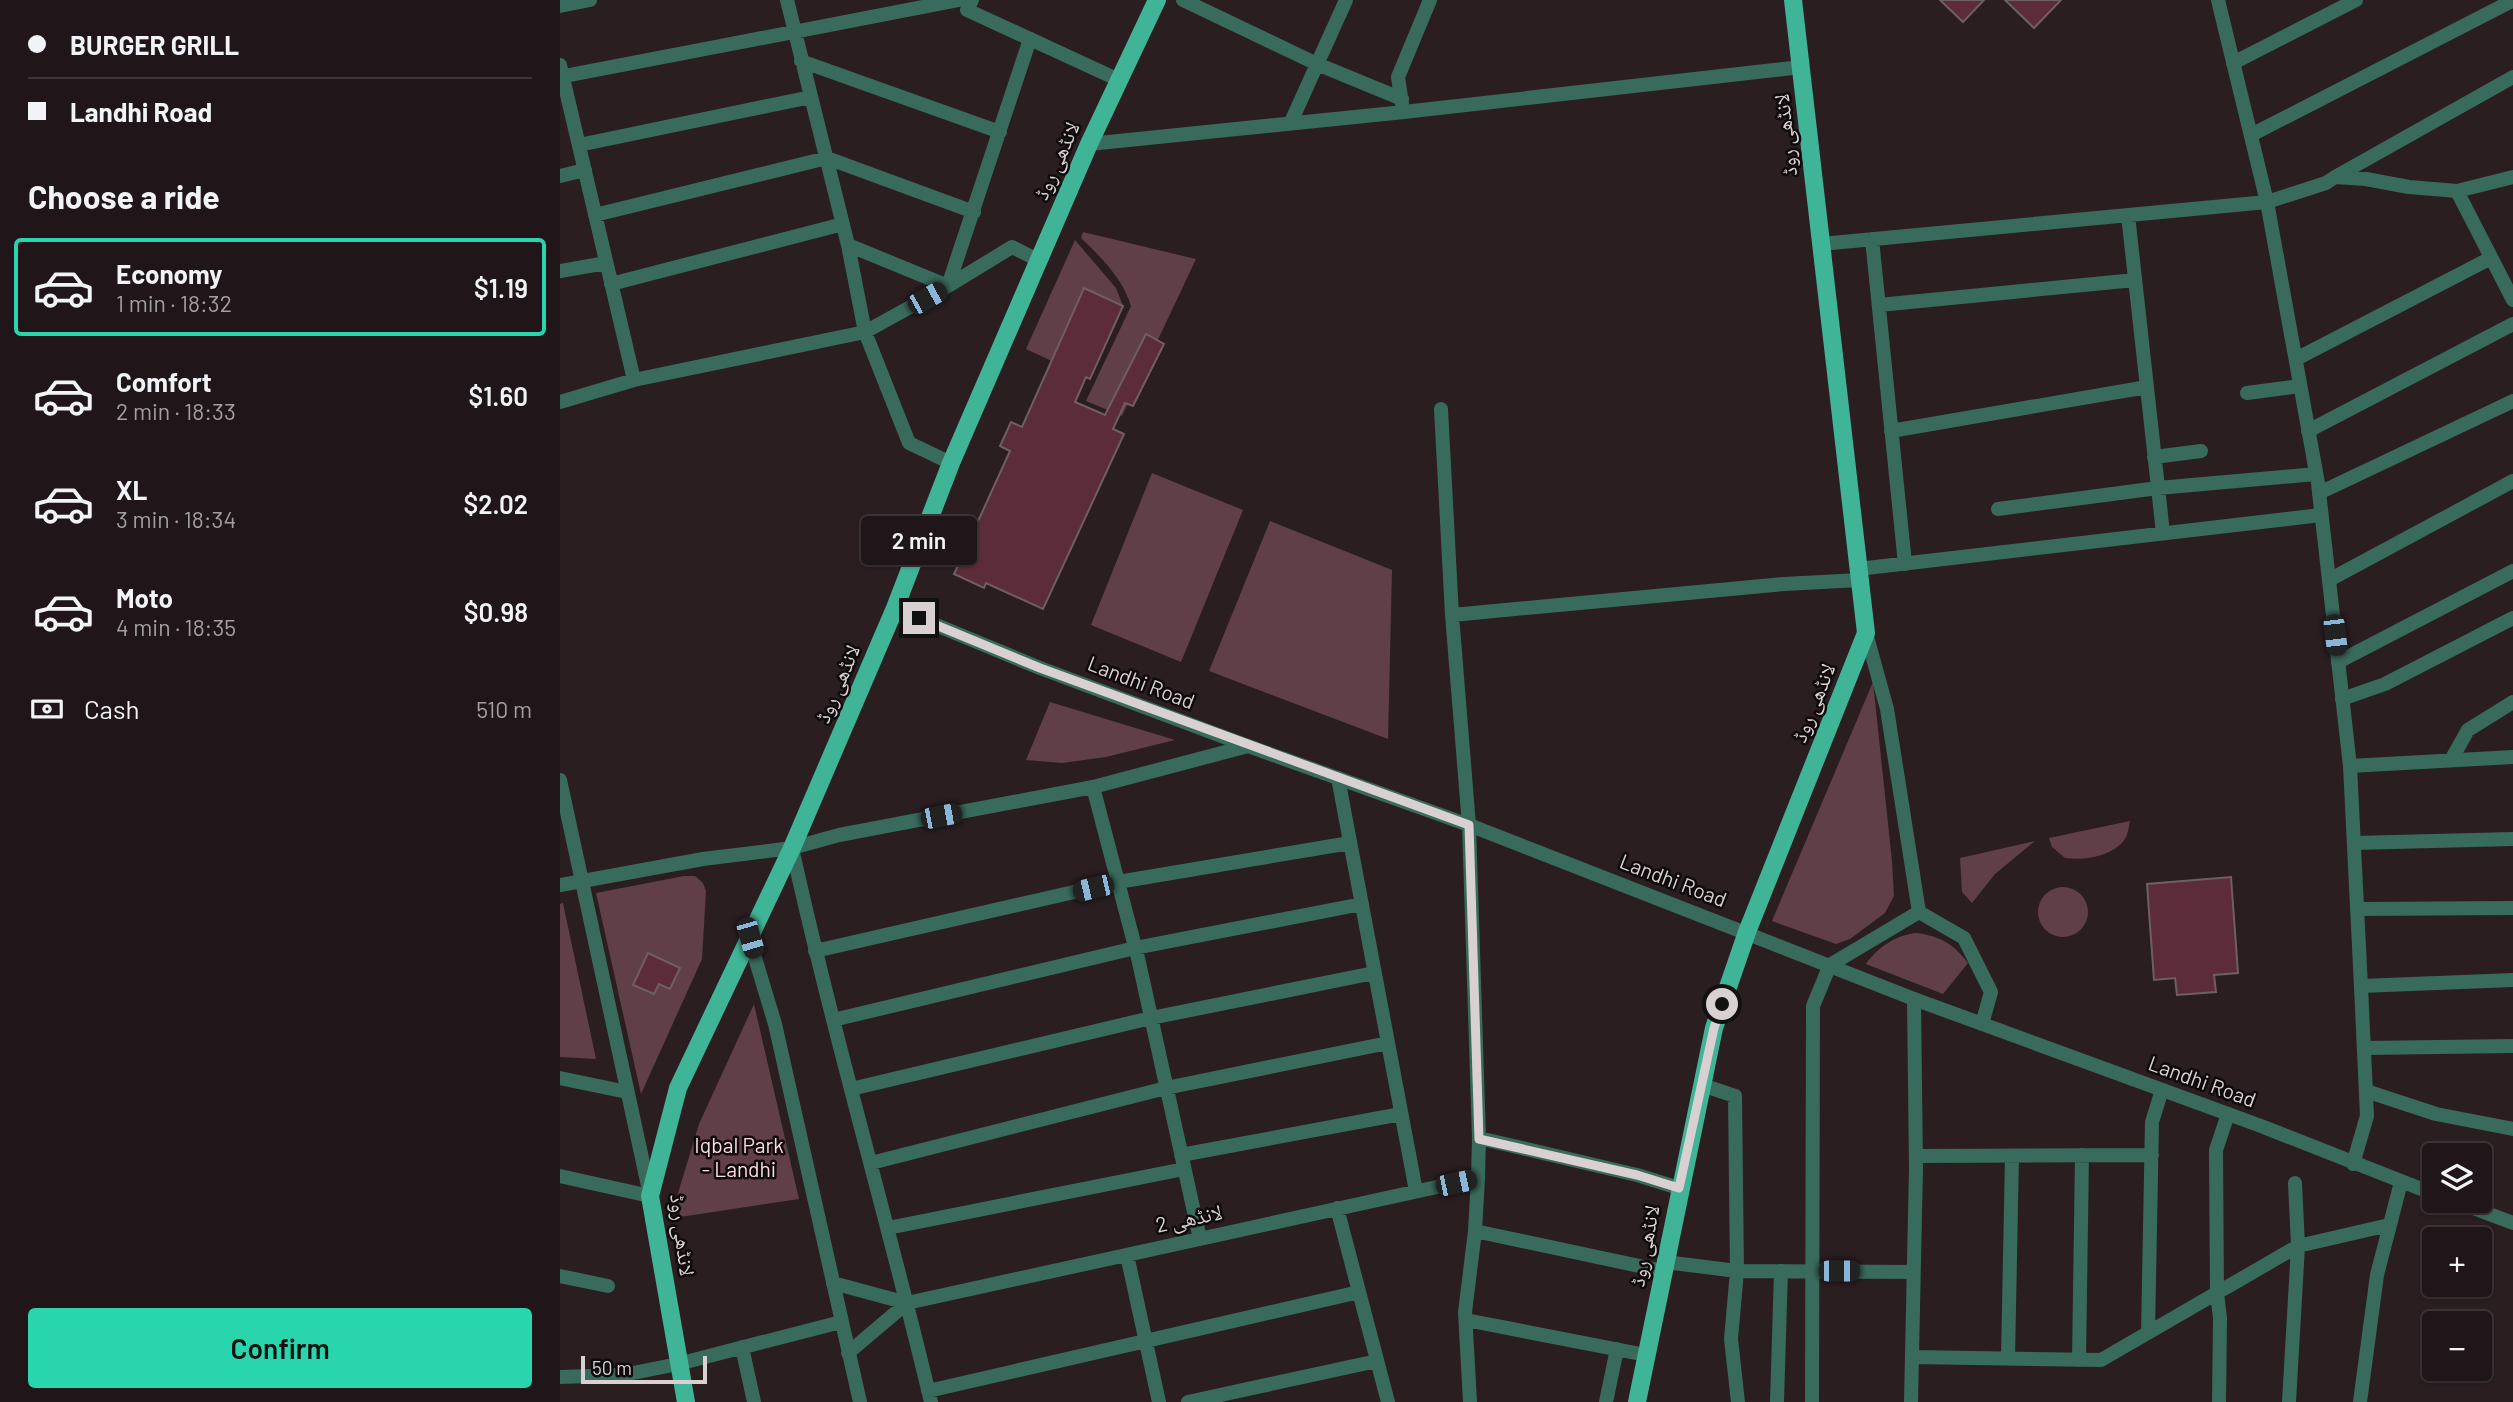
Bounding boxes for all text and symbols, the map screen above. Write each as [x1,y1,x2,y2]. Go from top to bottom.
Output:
text: BURGER GRILL [70,29,239,60]
street label: لانڈھی روڈ [1768,93,1803,178]
text: Landhi Road [70,96,212,127]
street label: لانڈھی روڈ [1027,118,1086,204]
text: Choose a ride [28,177,220,215]
icon: car [32,256,95,319]
text: Economy [116,258,222,289]
text: $1.19 [474,272,528,303]
car [904,279,951,317]
text: 1 min · 18:32 [116,289,232,317]
icon: car [32,364,95,427]
text: Comfort [116,366,212,397]
text: $1.60 [468,380,528,411]
text: 2 min · 18:33 [116,397,236,425]
icon: car [32,472,95,535]
text: XL [116,474,147,505]
text: $2.02 [463,488,528,519]
text: 3 min · 18:34 [116,505,236,533]
callout: 2 min [861,516,977,566]
text: 2 min [892,526,946,554]
icon: car [32,580,95,643]
text: Moto [116,582,173,613]
text: $0.98 [464,596,528,627]
route end [903,602,935,634]
text: 4 min · 18:35 [116,613,236,641]
car [2323,613,2348,657]
street label: لانڈھی روڈ [809,641,866,727]
street label: Landhi Road [1084,650,1199,713]
street label: لانڈھی روڈ [1786,659,1842,746]
icon: cash [28,690,66,728]
text: Cash [84,693,139,724]
text: 510 m [476,695,532,723]
car [919,802,964,830]
street label: Landhi Road [1616,848,1731,911]
car [1071,873,1116,903]
car [735,915,766,961]
route start [1706,988,1738,1020]
street label: Landhi Road [2145,1050,2260,1112]
park label: Iqbal Park - Landhi [694,1132,784,1181]
map controls [2422,1143,2492,1381]
button: layers [2422,1143,2492,1213]
car [1434,1168,1479,1198]
street label: لانڈھی روڈ [664,1192,701,1278]
street label: لانڈھی 2 [1153,1198,1225,1239]
street label: لانڈھی روڈ [1623,1203,1666,1289]
button: + [2422,1227,2492,1297]
car [1819,1261,1861,1282]
button: Confirm [28,1308,532,1388]
button: − [2422,1311,2492,1381]
scale bar [581,1353,707,1385]
text: 50 m [592,1356,632,1379]

